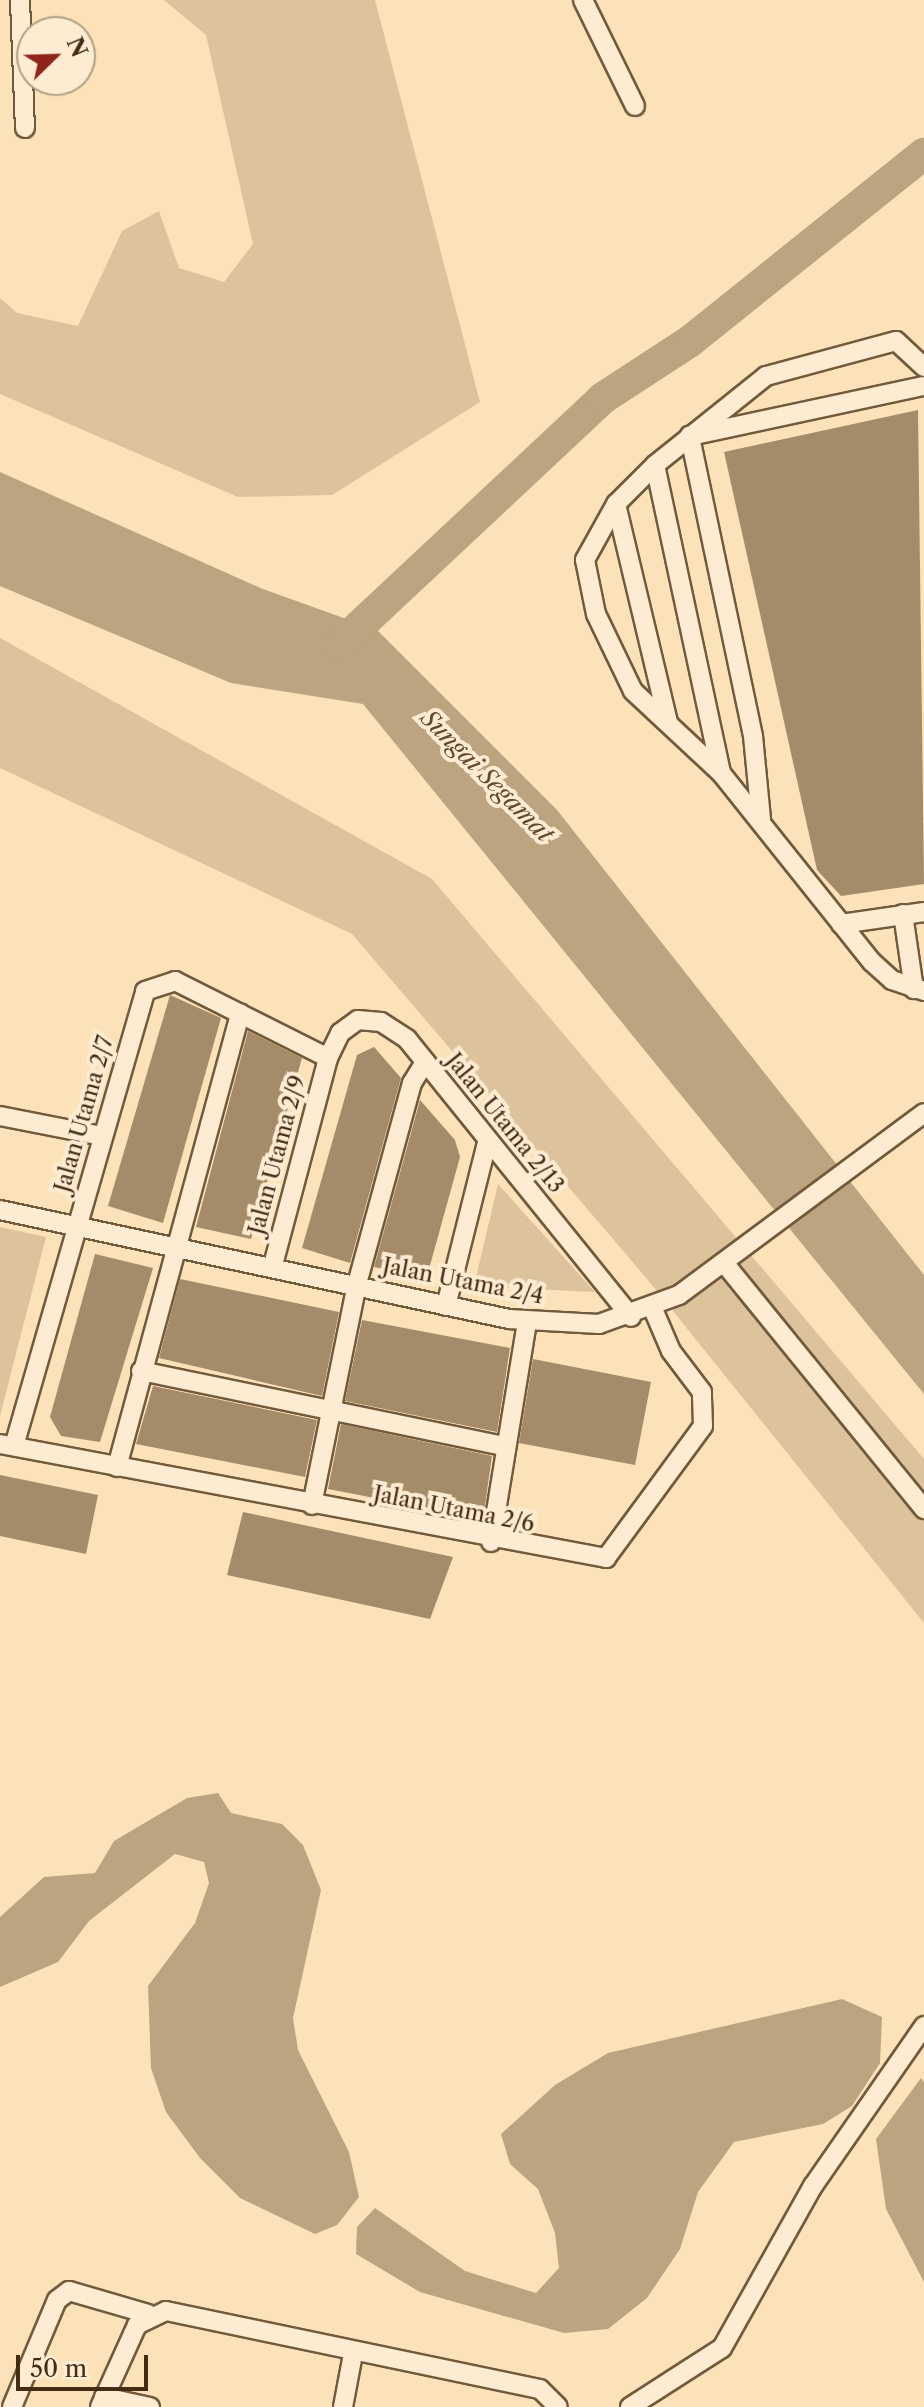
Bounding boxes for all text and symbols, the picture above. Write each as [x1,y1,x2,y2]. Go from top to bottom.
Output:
north arrow [16,16,96,96]
text: N [61,33,93,61]
water label: Sungai Segamat [415,704,559,848]
street label: Jalan Utama 2/7 [49,1032,119,1196]
street label: Jalan Utama 2/13 [440,1048,570,1198]
street label: Jalan Utama 2/9 [243,1072,311,1238]
street label: Jalan Utama 2/4 [380,1252,546,1310]
street label: Jalan Utama 2/6 [371,1480,537,1538]
scale bar [20,2339,152,2389]
text: 50 m [30,2354,87,2383]

